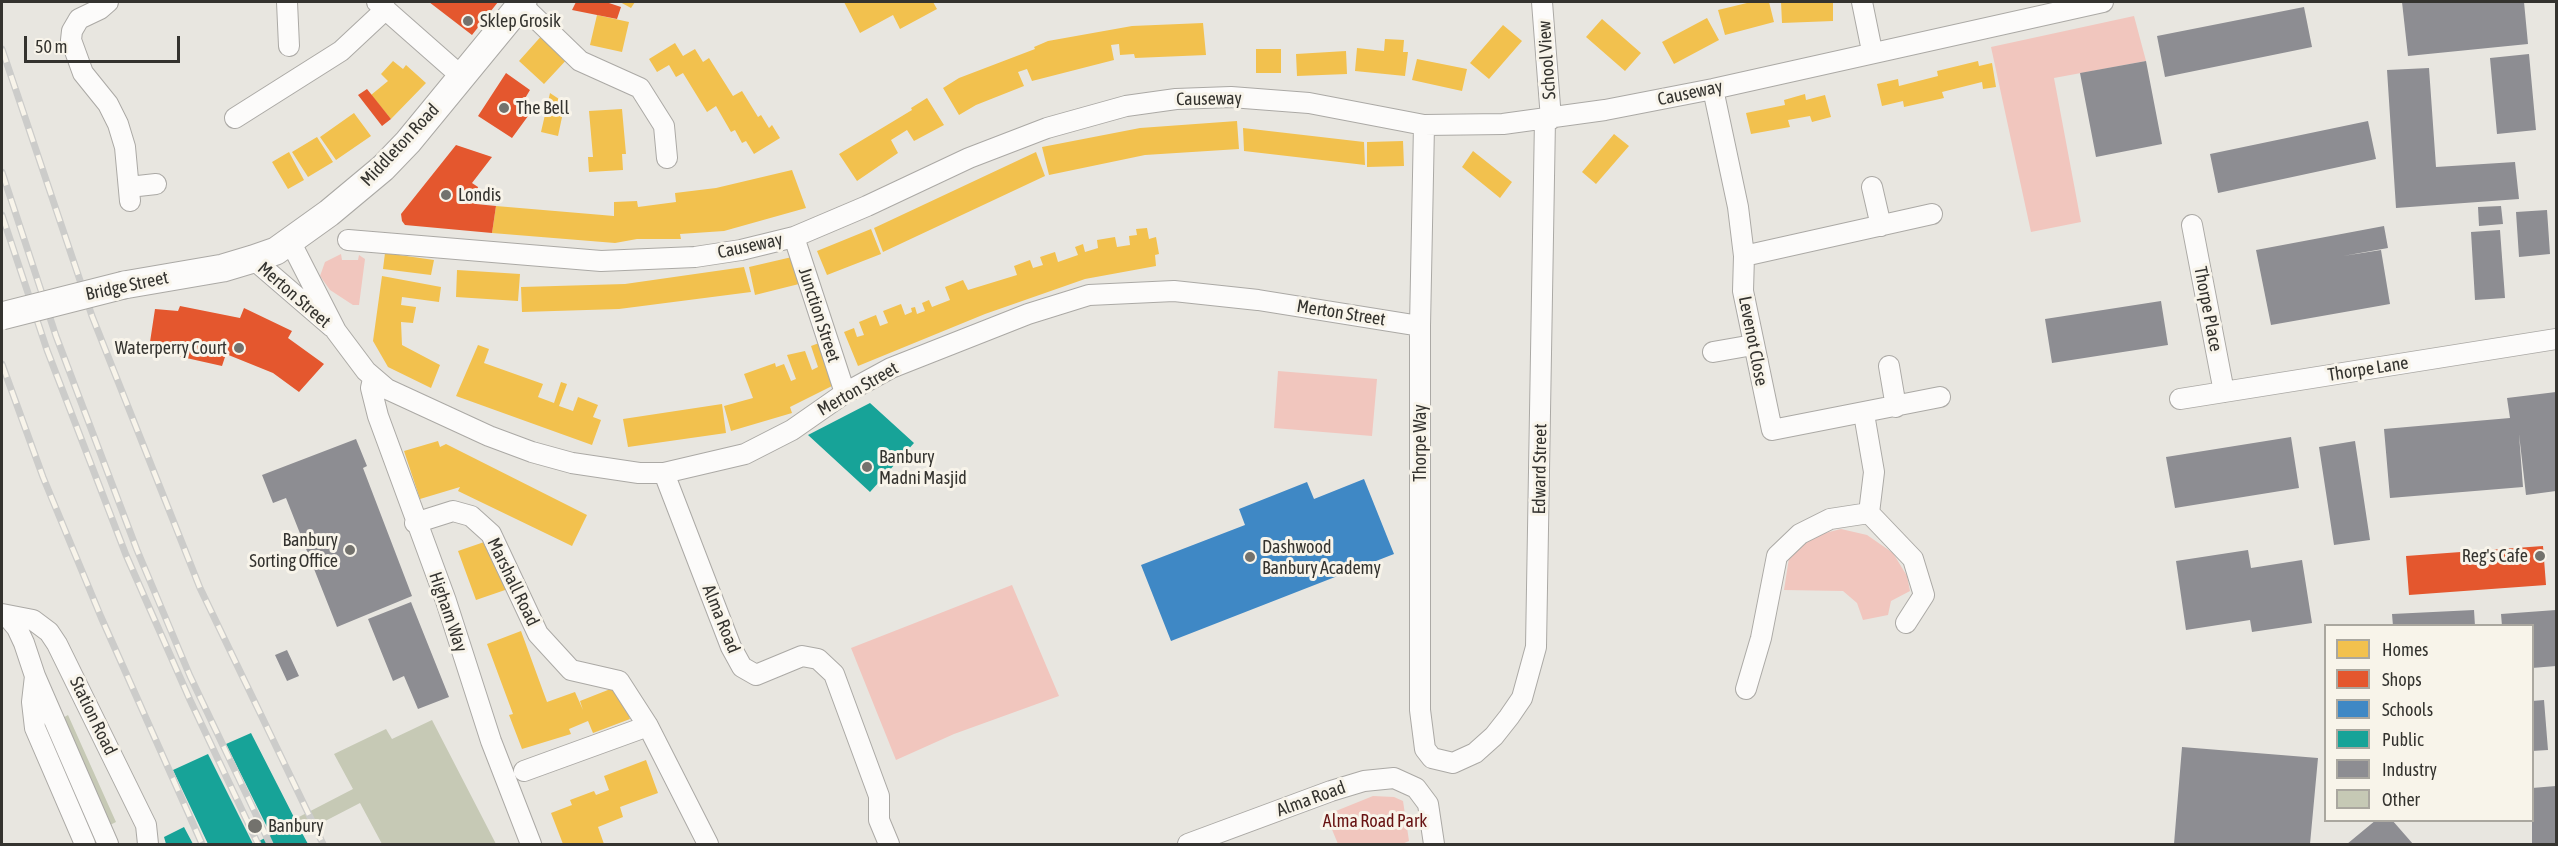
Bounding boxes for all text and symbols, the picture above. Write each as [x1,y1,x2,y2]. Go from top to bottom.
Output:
place label: Sklep Grosik [480,10,561,32]
marker: Sklep Grosik [461,14,475,28]
street label: School View [1533,20,1561,100]
scale bar [27,24,183,62]
text: 50 m [35,36,67,57]
street label: Causeway [1656,76,1724,110]
street label: Causeway [1176,88,1242,110]
place label: The Bell [516,97,569,119]
street label: Middleton Road [356,99,444,191]
marker: The Bell [497,101,511,115]
place label: Londis [458,184,501,206]
marker: Londis [439,188,453,202]
street label: Causeway [716,229,784,263]
street label: Merton Street [253,257,335,333]
street label: Junction Street [794,265,844,365]
street label: Thorpe Place [2189,265,2227,353]
street label: Bridge Street [84,267,170,305]
street label: Levenot Close [1734,294,1772,388]
street label: Merton Street [1295,295,1387,331]
place label: Waterperry Court [115,337,227,359]
marker: Waterperry Court [232,341,246,355]
street label: Thorpe Lane [2326,352,2410,386]
street label: Merton Street [814,357,902,421]
street label: Thorpe Way [1409,404,1431,482]
street label: Edward Street [1528,423,1552,515]
place label: Banbury Madni Masjid [879,446,967,488]
marker: Banbury Madni Masjid [860,460,874,474]
place label: Banbury Sorting Office [249,529,338,572]
street label: Marshall Road [482,534,544,630]
place label: Dashwood Banbury Academy [1262,536,1381,578]
marker: Banbury Sorting Office [343,543,357,557]
place label: Reg's Cafe [2462,545,2528,567]
marker: Reg's Cafe [2533,549,2547,563]
marker: Dashwood Banbury Academy [1243,550,1257,564]
street label: Higham Way [424,569,472,655]
street label: Alma Road [698,582,744,656]
legend [2324,624,2534,822]
text: Homes [2382,639,2428,660]
text: Shops [2382,669,2422,690]
street label: Station Road [65,673,121,759]
text: Schools [2382,699,2433,720]
text: Public [2382,729,2424,750]
text: Industry [2382,759,2437,780]
street label: Alma Road [1274,777,1348,821]
text: Other [2382,789,2420,810]
park label: Alma Road Park [1323,810,1427,832]
place label: Banbury [268,815,324,837]
marker: Banbury [246,817,264,835]

